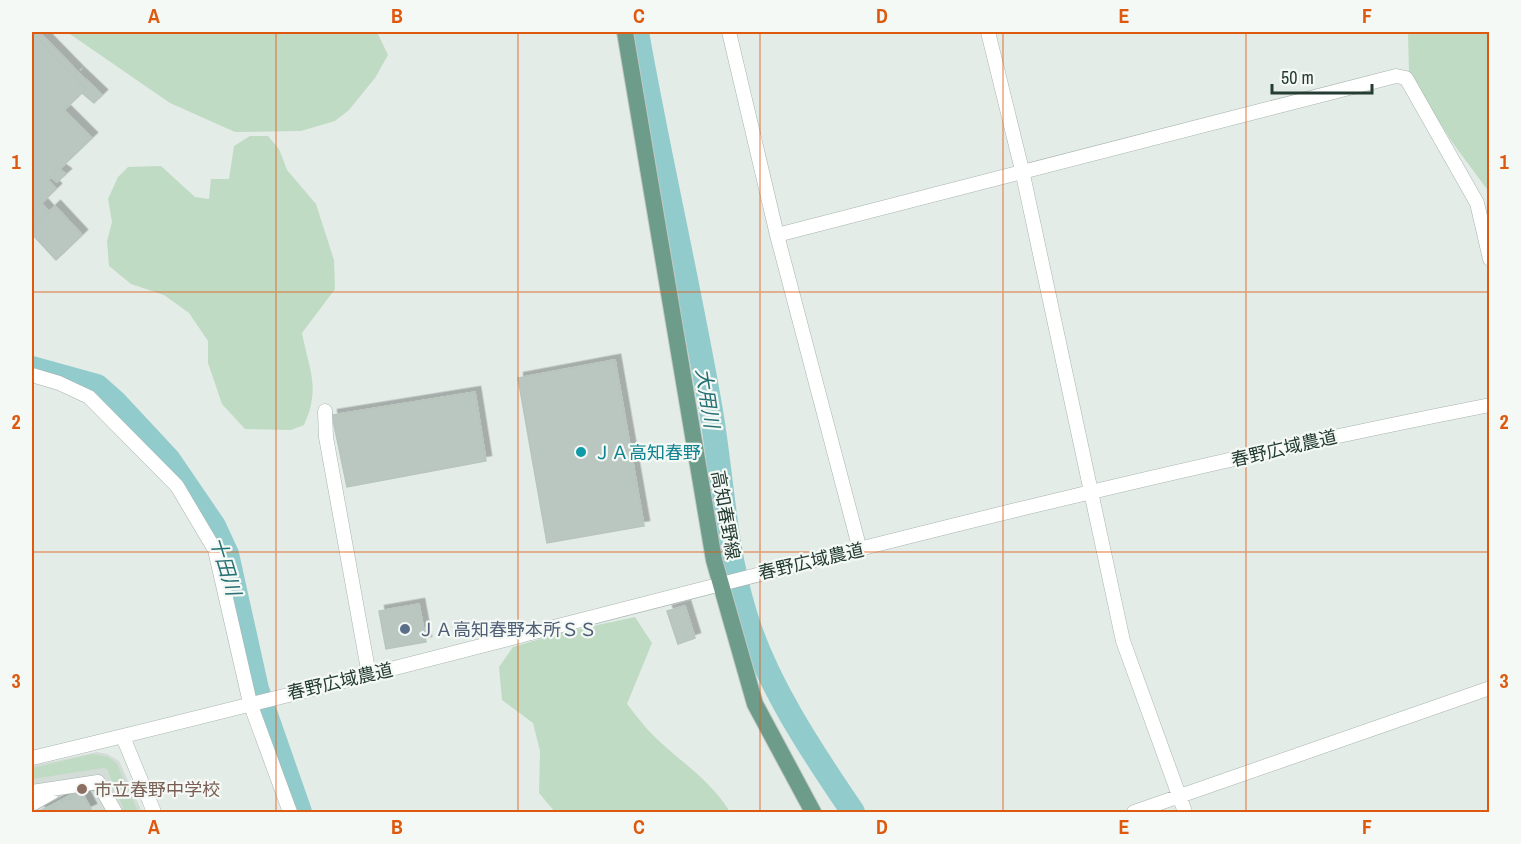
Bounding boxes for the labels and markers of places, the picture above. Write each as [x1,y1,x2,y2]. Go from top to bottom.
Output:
place label: ＪＡ高知春野 [593,440,701,465]
marker: ＪＡ高知春野 [574,445,588,459]
place label: ＪＡ高知春野本所ＳＳ [417,617,597,642]
marker: ＪＡ高知春野本所ＳＳ [398,622,412,636]
place label: 市立春野中学校 [94,777,220,802]
marker: 市立春野中学校 [75,782,89,796]

